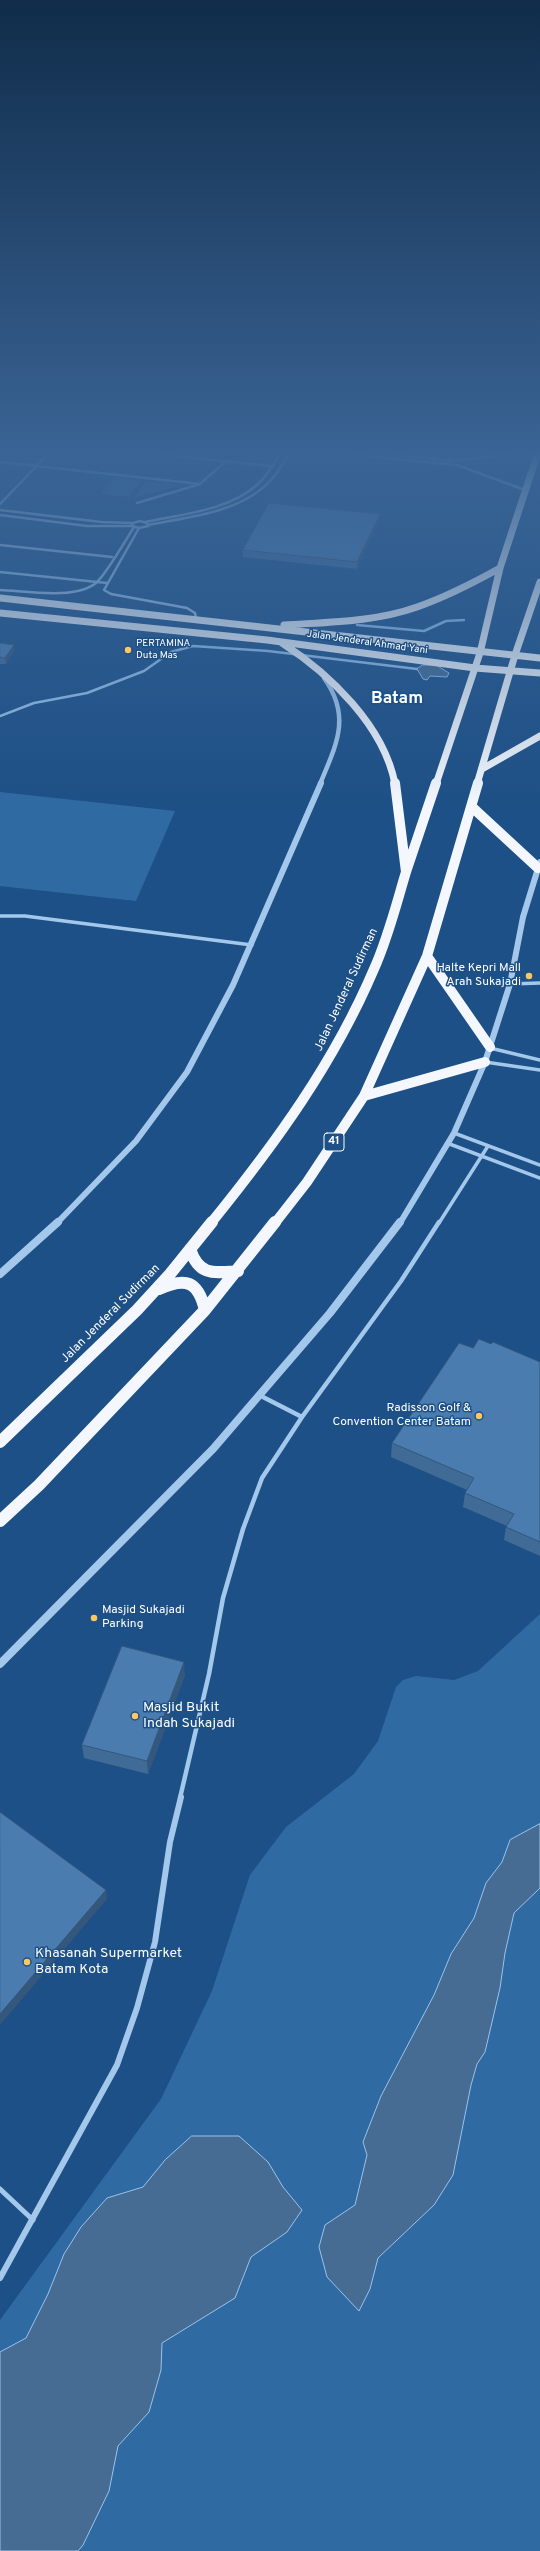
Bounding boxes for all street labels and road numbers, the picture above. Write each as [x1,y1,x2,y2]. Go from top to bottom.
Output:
street label: Jalan Jenderal Ahmad Yani [306,629,428,657]
street label: Jalan Jenderal Sudirman [312,926,382,1054]
road number: 41 [324,1133,344,1151]
street label: Jalan Jenderal Sudirman [59,1262,163,1366]

